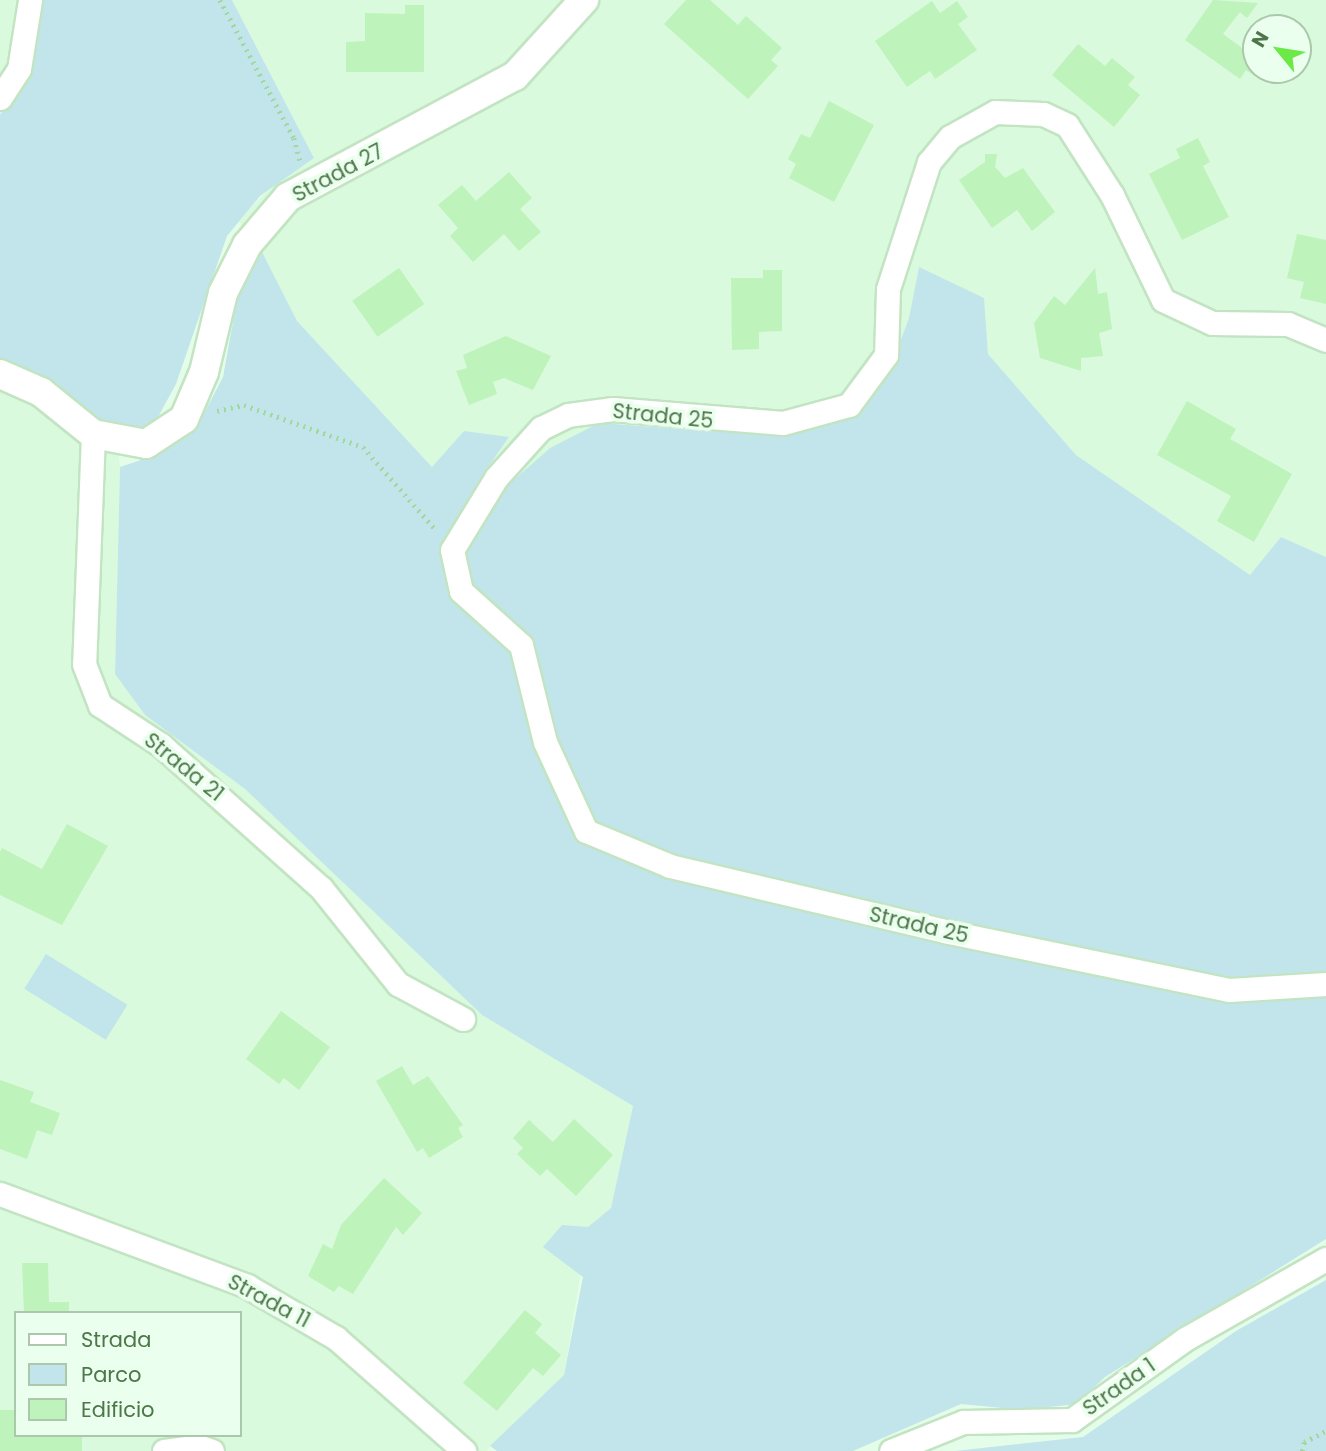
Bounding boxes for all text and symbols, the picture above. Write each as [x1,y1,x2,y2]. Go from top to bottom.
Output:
north arrow [1242,14,1312,84]
text: N [1245,26,1275,52]
street label: Strada 27 [288,139,388,207]
street label: Strada 25 [611,398,715,434]
street label: Strada 21 [139,727,229,807]
street label: Strada 25 [867,901,971,949]
street label: Strada 11 [224,1269,314,1333]
legend [14,1311,242,1437]
text: Strada [81,1325,151,1354]
street label: Strada 1 [1078,1353,1160,1421]
text: Parco [81,1360,141,1389]
text: Edificio [81,1395,155,1424]

